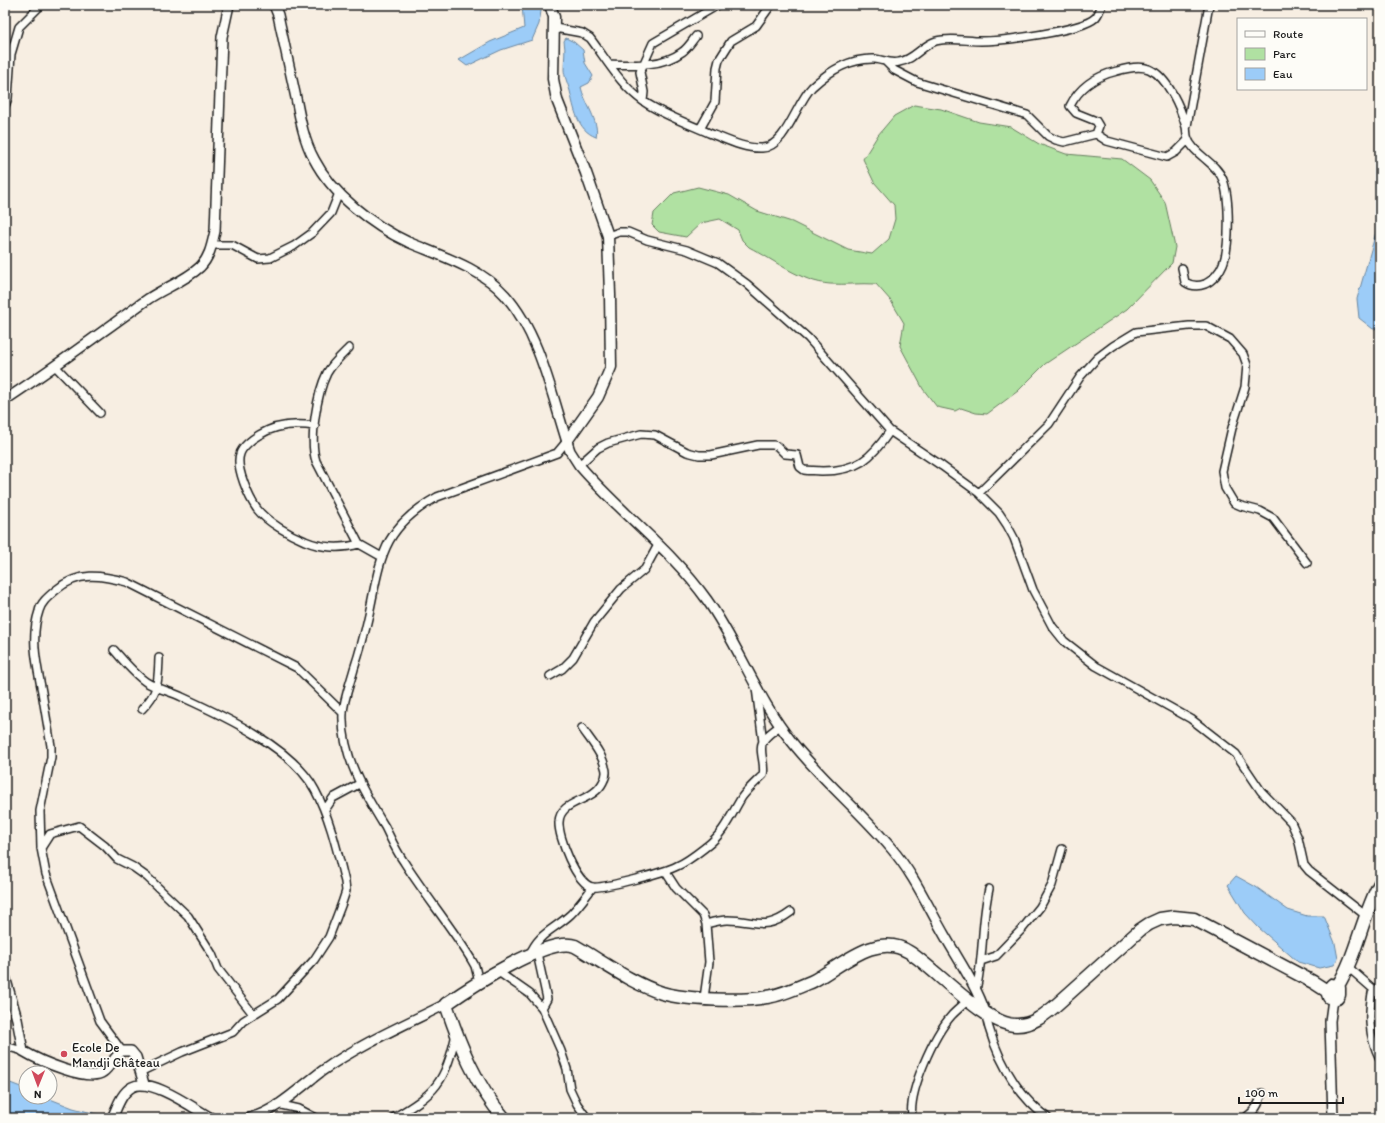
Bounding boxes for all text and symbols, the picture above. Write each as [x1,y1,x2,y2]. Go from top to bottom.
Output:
legend [1237,18,1367,90]
text: Route [1273,27,1303,41]
text: Parc [1273,47,1296,61]
text: Eau [1273,67,1293,81]
place label: Ecole De Mandji Château [72,1040,160,1070]
marker: Ecole De Mandji Château [59,1049,69,1059]
north arrow [18,1065,58,1105]
scale bar [1239,1079,1343,1105]
text: 100 m [1245,1086,1278,1100]
text: N [34,1088,42,1101]

